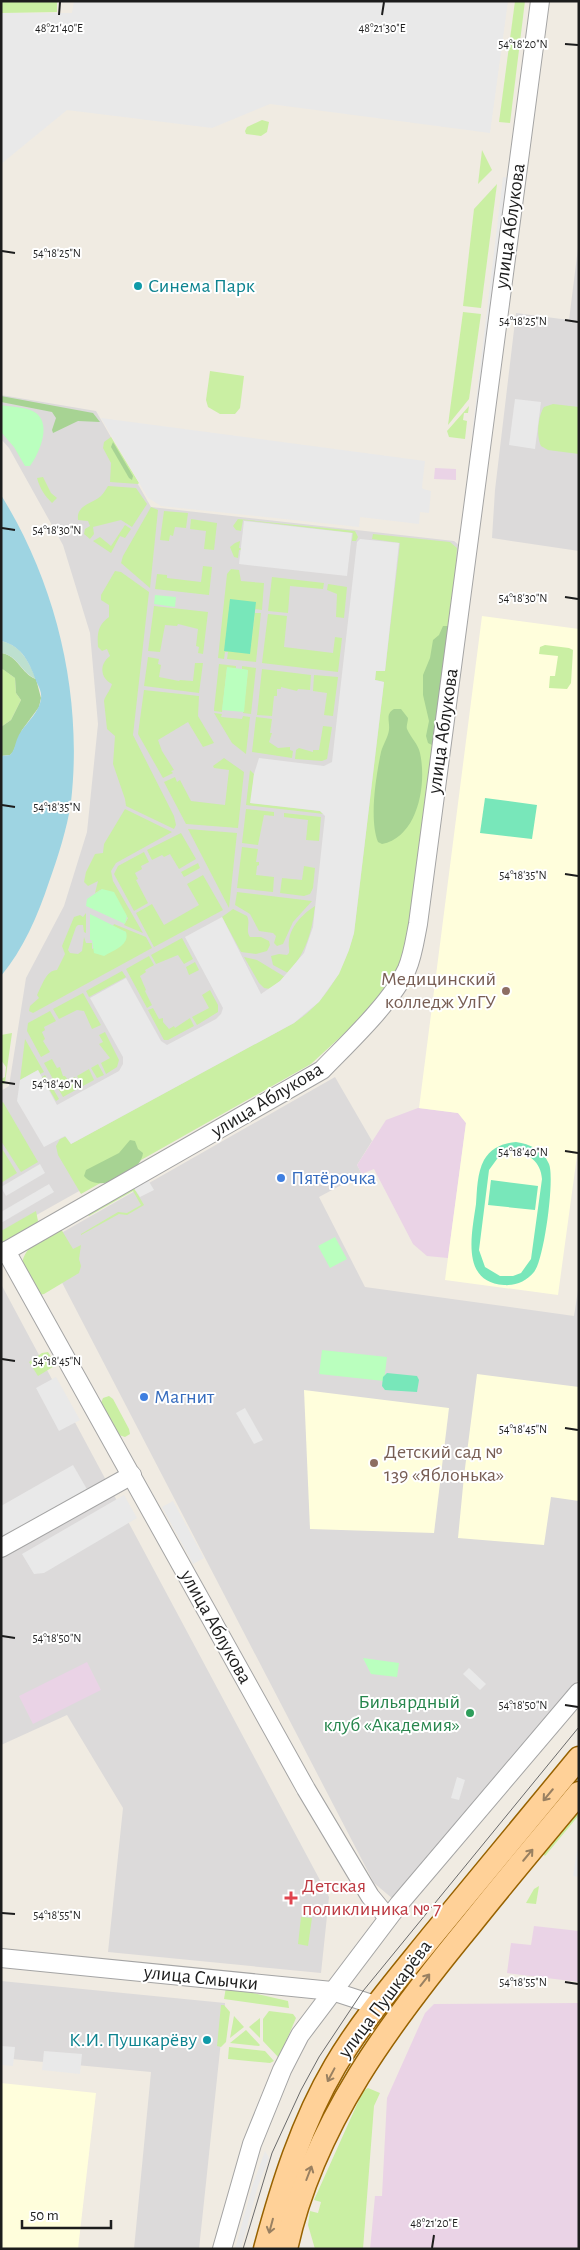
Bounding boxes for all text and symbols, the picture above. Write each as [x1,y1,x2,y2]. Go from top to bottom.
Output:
text: 48°21'40"E [35,22,83,34]
text: 48°21'30"E [359,22,406,34]
text: 54°18'20"N [498,38,548,50]
street label: улица Аблукова [491,162,529,291]
text: 54°18'25"N [33,247,81,259]
place label: Синема Парк [148,276,255,296]
marker: Синема Парк [132,280,144,292]
text: 54°18'25"N [499,315,547,327]
text: 54°18'30"N [33,524,81,536]
text: 54°18'30"N [499,592,547,604]
street label: улица Аблукова [424,667,462,796]
text: 54°18'35"N [33,801,81,813]
text: 54°18'35"N [499,869,547,881]
place label: Медицинский колледж УлГУ [381,969,496,1012]
marker: Медицинский колледж УлГУ [500,985,512,997]
street label: улица Аблукова [207,1059,326,1142]
text: 54°18'40"N [32,1078,82,1090]
text: 54°18'40"N [498,1146,548,1158]
place label: Пятёрочка [291,1168,376,1188]
marker: Пятёрочка [275,1172,287,1184]
text: 54°18'45"N [33,1355,81,1367]
place label: Магнит [154,1387,215,1407]
marker: Магнит [138,1391,150,1403]
text: 54°18'45"N [499,1423,547,1435]
place label: Детский сад № 139 «Яблонька» [384,1442,504,1485]
marker: Детский сад № 139 «Яблонька» [368,1457,380,1469]
street label: улица Аблукова [176,1566,255,1687]
text: 54°18'50"N [32,1632,82,1644]
place label: Бильярдный клуб «Академия» [324,1692,460,1735]
text: 54°18'50"N [498,1699,548,1711]
marker: Бильярдный клуб «Академия» [464,1707,476,1719]
one-way arrow [542,1789,553,1802]
one-way arrow [522,1848,533,1861]
place label: Детская поликлиника № 7 [302,1876,441,1919]
marker: Детская поликлиника № 7 [284,1891,298,1905]
text: 54°18'55"N [33,1909,81,1921]
street label: улица Пушкарёва [334,1936,436,2062]
street label: улица Смычки [142,1962,259,1994]
one-way arrow [419,1974,430,1987]
text: 54°18'55"N [499,1976,547,1988]
place label: К.И. Пушкарёву [69,2030,197,2050]
marker: К.И. Пушкарёву [201,2034,213,2046]
one-way arrow [326,2067,335,2082]
one-way arrow [305,2166,314,2182]
scale bar [22,2198,111,2230]
text: 50 m [30,2208,59,2223]
one-way arrow [266,2217,276,2233]
text: 48°21'20"E [410,2217,458,2229]

